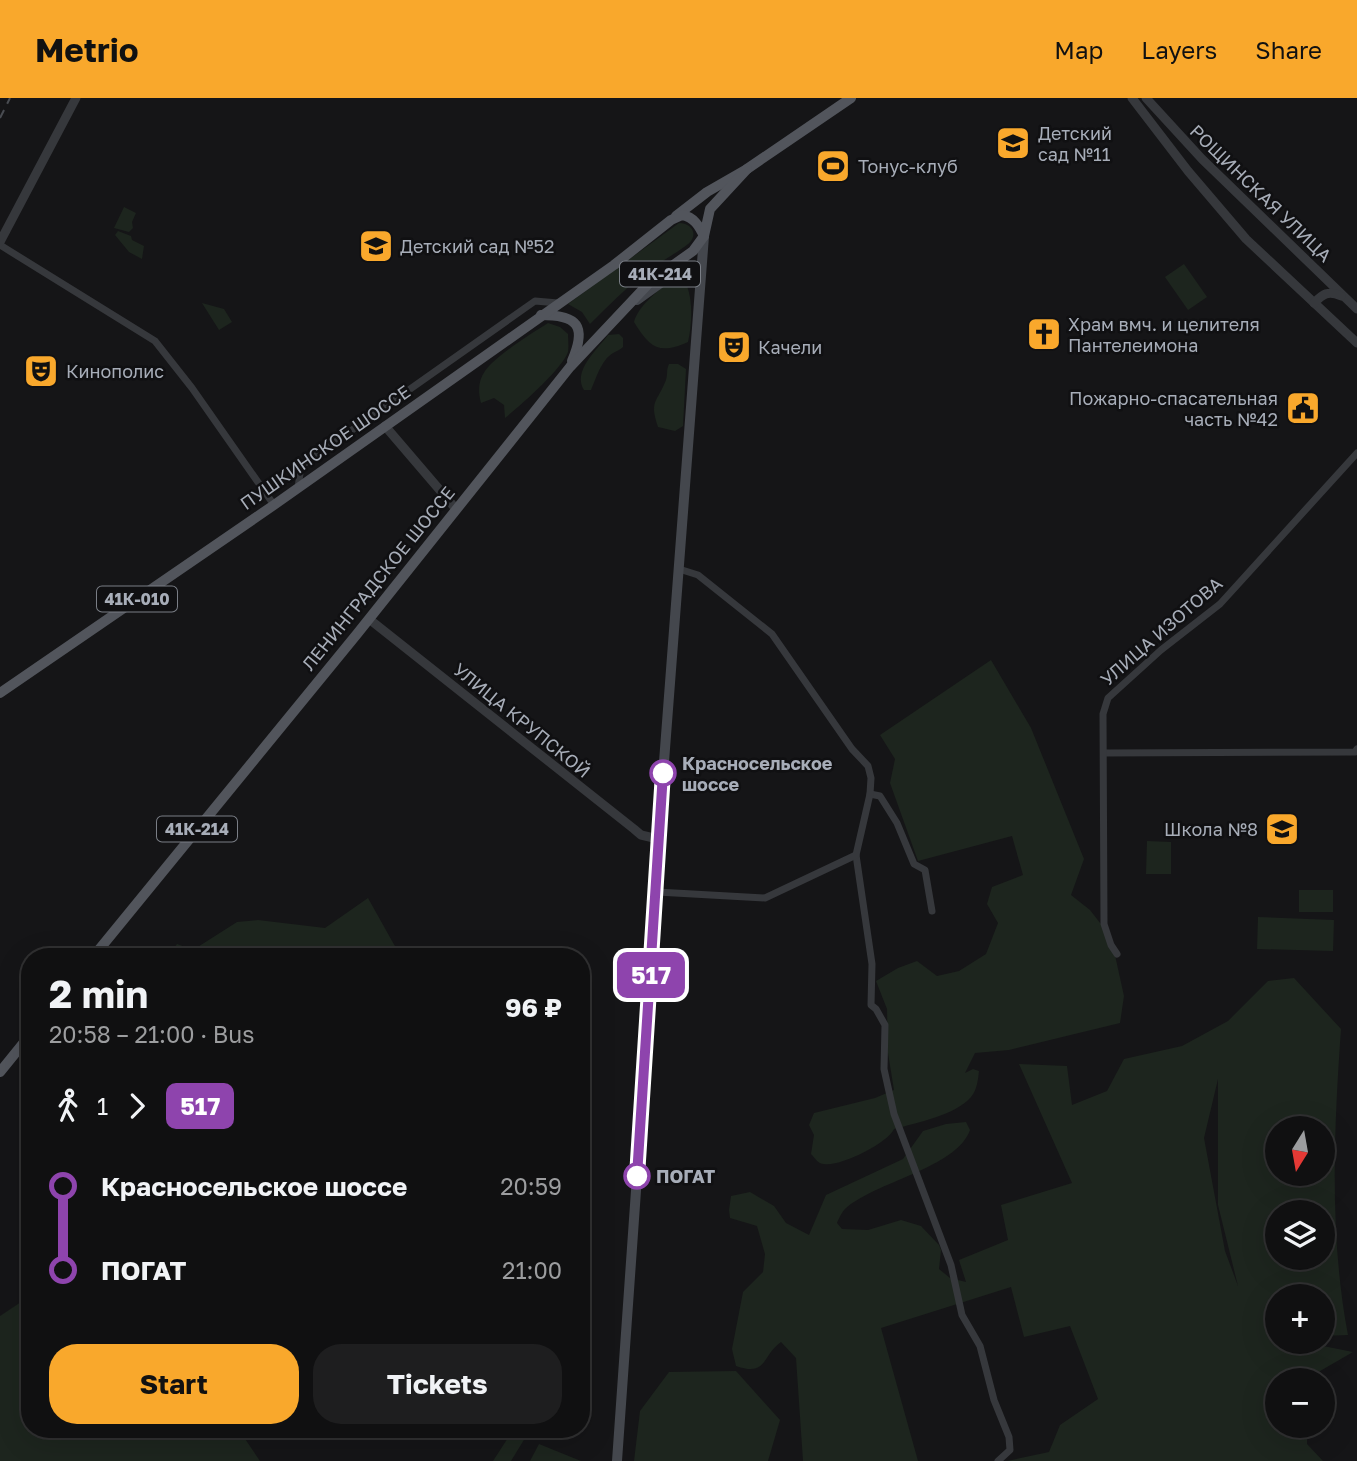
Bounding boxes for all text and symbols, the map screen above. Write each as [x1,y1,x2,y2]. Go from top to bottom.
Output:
text: Metrio [35,30,139,69]
text: Map [1054,35,1103,64]
text: Layers [1141,35,1217,64]
text: Share [1255,35,1322,64]
street label: РОЩИНСКАЯ УЛИЦА [1186,120,1336,266]
place label: Детский сад №11 [1038,122,1112,165]
school or university icon: Детский сад №11 [994,124,1032,162]
sports icon: Тонус-клуб [814,147,852,185]
place label: Тонус-клуб [858,155,958,177]
school or university icon: Детский сад №52 [357,227,395,265]
place label: Детский сад №52 [400,235,554,257]
road number: 41К-214 [620,262,700,286]
place label: Храм вмч. и целителя Пантелеимона [1068,313,1260,356]
church icon: Храм вмч. и целителя Пантелеимона [1025,315,1063,353]
theatre icon: Качели [715,328,753,366]
place label: Качели [758,336,822,358]
theatre icon: Кинополис [22,352,60,390]
place label: Кинополис [66,360,164,382]
street label: ПУШКИНСКОЕ ШОССЕ [236,380,414,514]
place label: Пожарно-спасательная часть №42 [1069,387,1278,430]
public building icon: Пожарно-спасательная часть №42 [1284,389,1322,427]
street label: ЛЕНИНГРАДСКОЕ ШОССЕ [297,482,459,674]
street label: УЛИЦА ИЗОТОВА [1096,572,1226,690]
road number: 41К-010 [97,586,177,612]
street label: УЛИЦА КРУПСКОЙ [449,658,595,782]
place label: Красносельское шоссе [682,752,833,795]
marker: Красносельское шоссе [650,760,676,786]
school or university icon: Школа №8 [1263,810,1301,848]
road number: 41К-214 [157,816,237,842]
place label: Школа №8 [1164,818,1258,840]
line badge: 517 [611,952,691,998]
text: 517 [631,960,671,989]
text: 2 min [49,971,148,1016]
text: 96 ₽ [505,992,562,1023]
text: 20:58 – 21:00 · Bus [49,1020,254,1048]
icon: walk [49,1087,87,1125]
icon: forward [118,1087,156,1125]
text: 517 [180,1091,220,1120]
text: 1 [97,1092,108,1120]
north arrow [1265,1116,1335,1186]
map controls [1265,1116,1335,1438]
marker: ПОГАТ [624,1163,650,1189]
place label: ПОГАТ [656,1165,715,1187]
text: Красносельское шоссе [101,1171,407,1202]
text: 20:59 [500,1172,562,1200]
button: layers [1265,1200,1335,1270]
text: ПОГАТ [101,1255,186,1286]
text: 21:00 [502,1256,562,1284]
button: + [1265,1284,1335,1354]
button: Start [49,1344,299,1424]
button: Tickets [313,1344,562,1424]
button: − [1265,1368,1335,1438]

